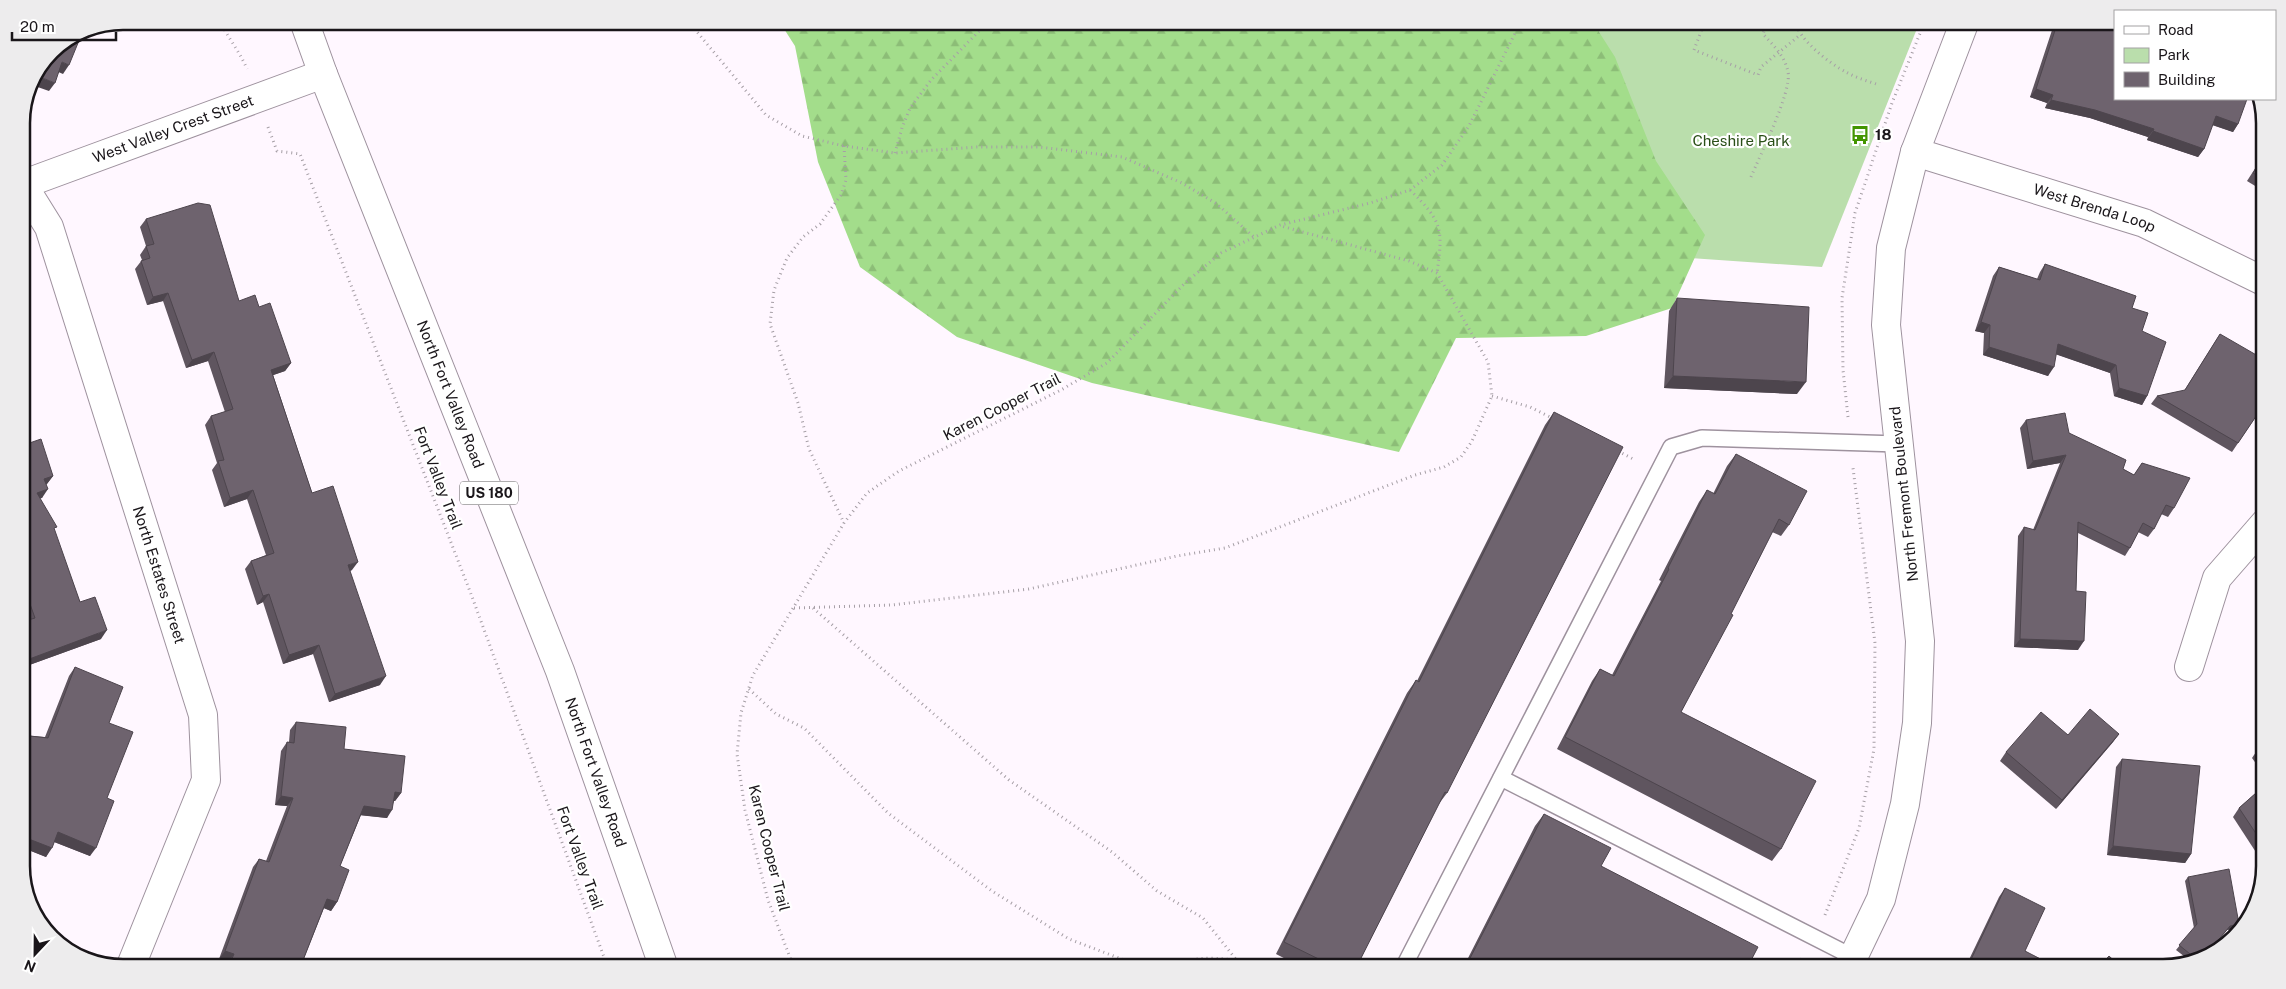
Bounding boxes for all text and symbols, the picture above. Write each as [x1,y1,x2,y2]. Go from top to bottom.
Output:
scale bar [12,10,116,42]
legend [2114,10,2276,100]
text: 20 m [20,18,55,35]
text: Road [2158,21,2194,38]
text: Park [2158,46,2190,63]
text: Building [2158,71,2216,88]
street label: West Valley Crest Street [90,91,256,166]
bus stop icon: 18 [1849,124,1871,146]
place label: 18 [1875,126,1892,143]
park label: Cheshire Park [1692,132,1790,149]
street label: West Brenda Loop [2031,180,2159,235]
street label: North Fort Valley Road [414,318,488,470]
street label: Karen Cooper Trail [940,370,1063,444]
street label: North Fremont Boulevard [1886,406,1921,583]
street label: Fort Valley Trail [411,424,466,532]
road number: US 180 [460,482,518,504]
street label: North Estates Street [130,504,189,646]
street label: North Fort Valley Road [562,695,630,849]
street label: Karen Cooper Trail [746,783,793,913]
street label: Fort Valley Trail [554,804,607,912]
north arrow [10,929,60,979]
text: N [22,957,38,976]

